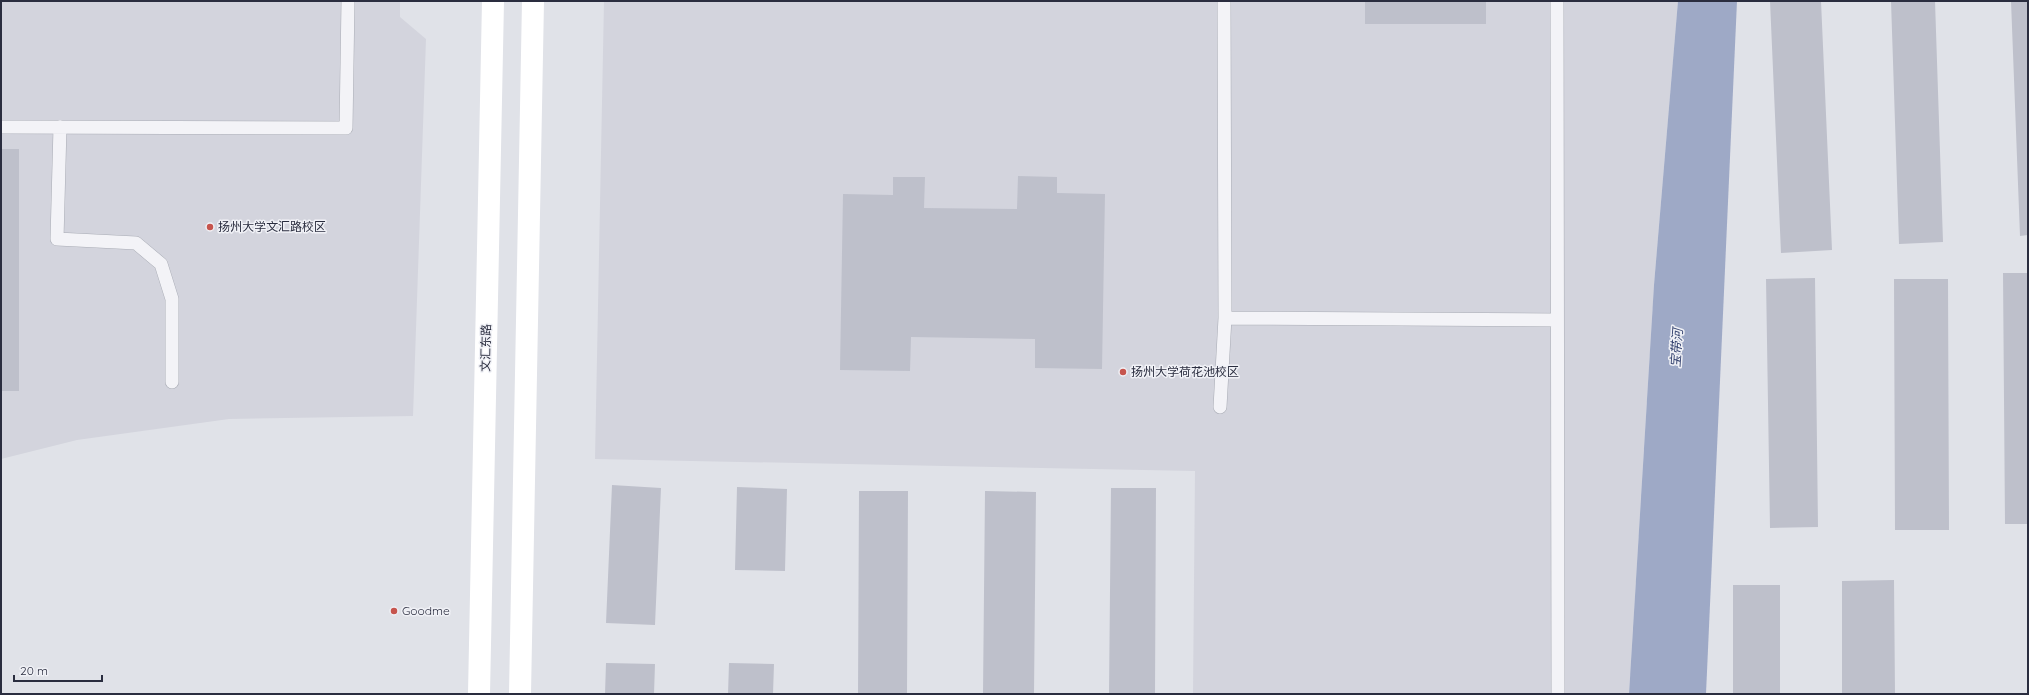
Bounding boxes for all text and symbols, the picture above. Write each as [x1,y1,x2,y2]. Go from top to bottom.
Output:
place label: 扬州大学文汇路校区 [218,219,326,234]
marker: 扬州大学文汇路校区 [205,222,215,232]
street label: 文汇东路 [478,324,493,372]
water label: 宝带河 [1667,325,1686,368]
place label: 扬州大学荷花池校区 [1131,364,1239,379]
marker: 扬州大学荷花池校区 [1118,367,1128,377]
place label: Goodme [402,603,450,618]
marker: Goodme [389,606,399,616]
scale bar [14,657,102,683]
text: 20 m [20,663,48,678]

